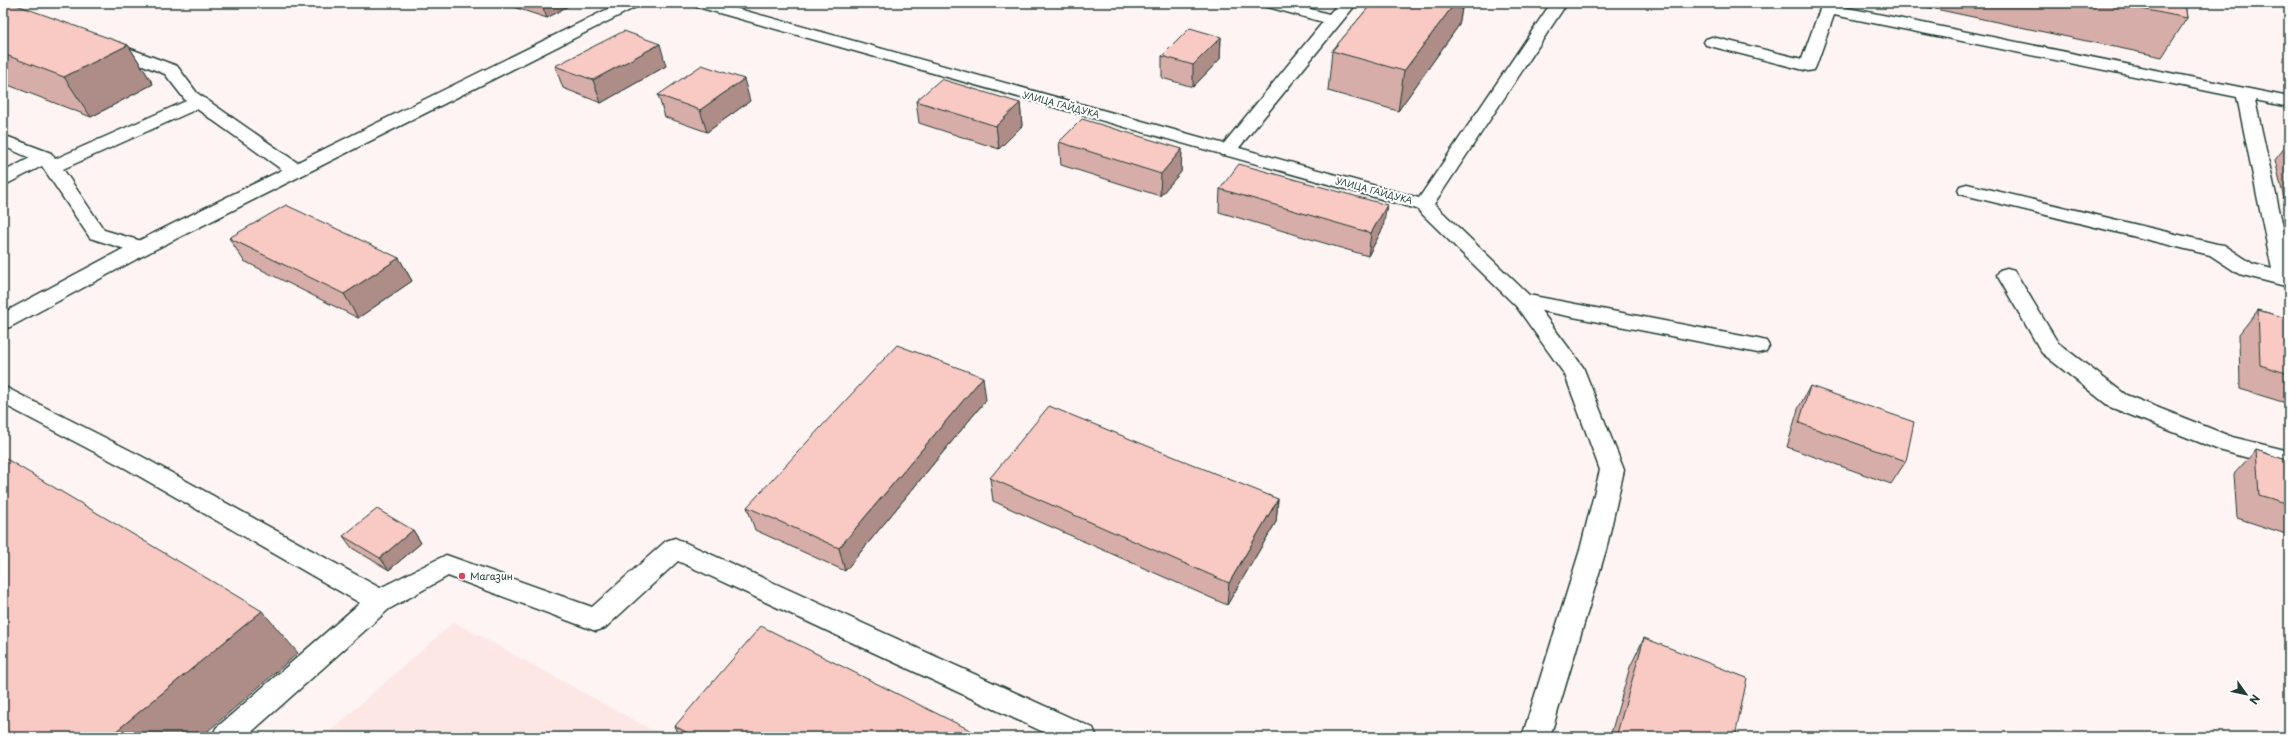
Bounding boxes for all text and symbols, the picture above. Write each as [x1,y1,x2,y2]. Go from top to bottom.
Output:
street label: УЛИЦА ГАЙДУКА [1021,87,1101,121]
street label: УЛИЦА ГАЙДУКА [1334,173,1414,207]
place label: Магазин [470,568,513,583]
marker: Магазин [457,571,467,581]
north arrow [2226,674,2266,714]
text: N [2245,691,2264,708]

